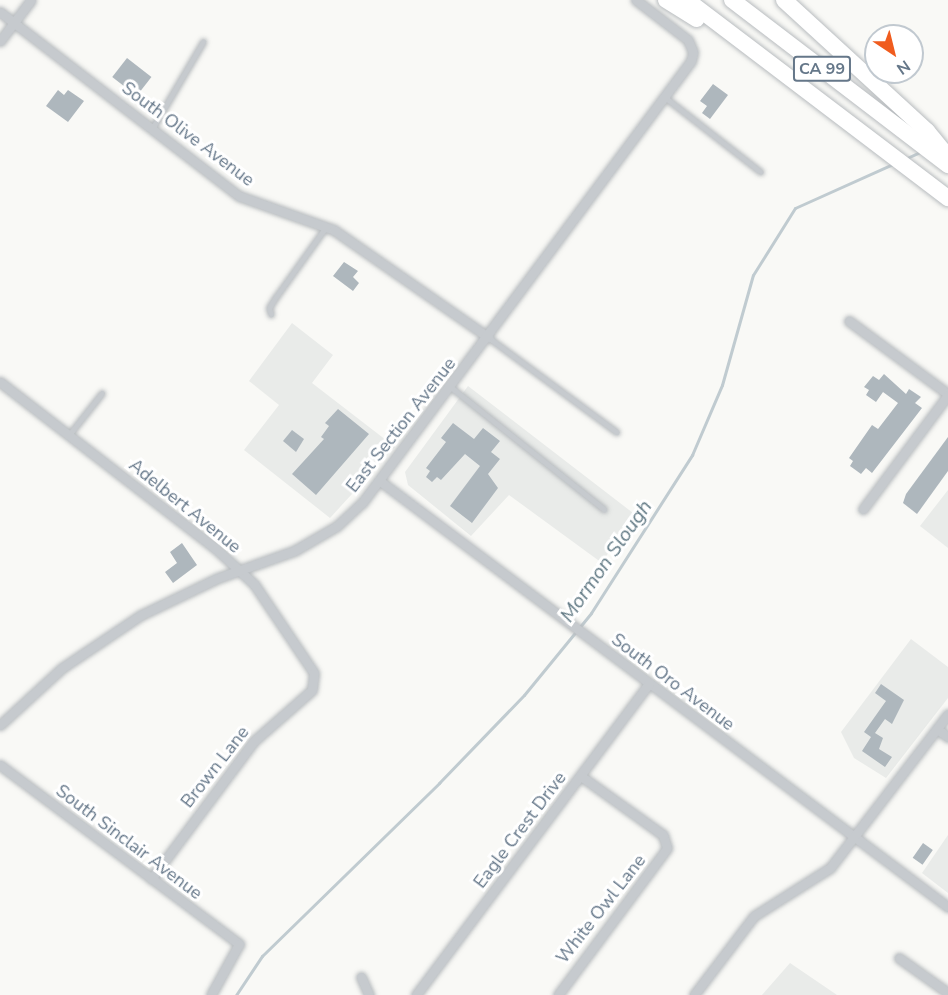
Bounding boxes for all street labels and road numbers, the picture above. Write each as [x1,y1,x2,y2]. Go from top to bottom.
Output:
road number: CA 99 [792,56,852,82]
street label: South Olive Avenue [118,77,258,191]
street label: East Section Avenue [342,353,460,497]
street label: Adelbert Avenue [125,454,245,558]
street label: South Oro Avenue [607,629,739,735]
street label: Brown Lane [176,722,254,812]
street label: Eagle Crest Drive [469,768,571,892]
street label: South Sinclair Avenue [52,780,206,904]
street label: White Owl Lane [552,850,650,968]

